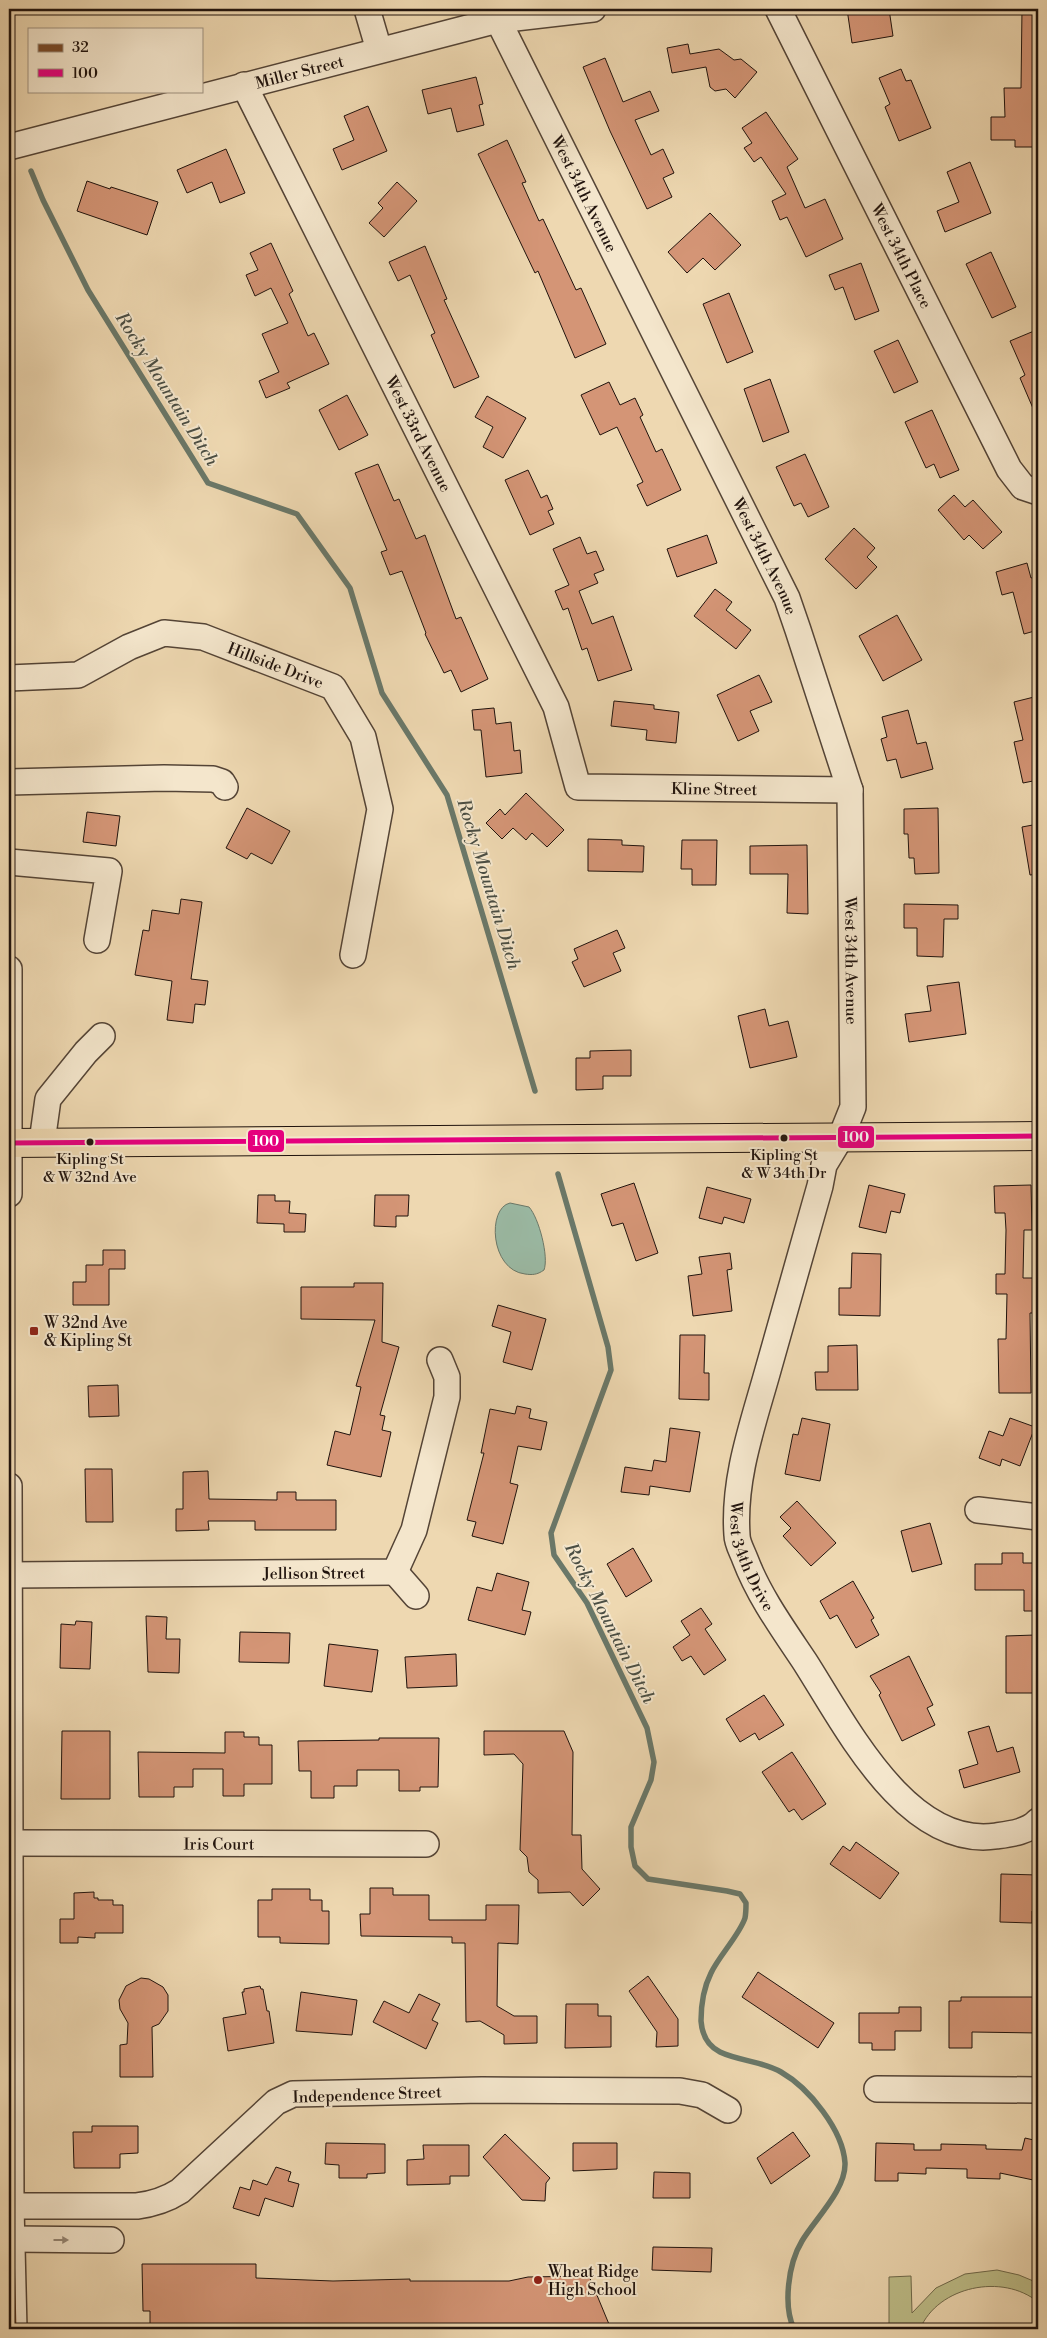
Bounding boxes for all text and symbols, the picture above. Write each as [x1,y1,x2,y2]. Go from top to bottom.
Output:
legend [28,28,202,92]
text: 32 [72,38,89,57]
street label: Miller Street [253,51,346,94]
text: 100 [72,64,98,83]
street label: West 34th Avenue [546,131,621,256]
street label: West 34th Place [866,199,936,312]
water label: Rocky Mountain Ditch [109,307,224,471]
street label: West 33rd Avenue [380,372,455,495]
street label: West 34th Avenue [727,494,801,617]
street label: Hillside Drive [225,638,326,693]
street label: Kline Street [671,779,758,800]
water label: Rocky Mountain Ditch [451,795,526,973]
street label: West 34th Avenue [840,896,861,1025]
line badge: 100 [837,1125,875,1149]
line badge: 100 [247,1129,285,1153]
text: 100 [843,1129,869,1147]
text: 100 [253,1133,279,1151]
marker: Kipling St & W 34th Dr [779,1133,789,1143]
marker: Kipling St & W 32nd Ave [85,1137,95,1147]
place label: Kipling St & W 34th Dr [742,1146,827,1183]
place label: Kipling St & W 32nd Ave [43,1150,137,1187]
place label: W 32nd Ave & Kipling St [43,1313,133,1351]
marker: W 32nd Ave & Kipling St [28,1325,40,1337]
street label: West 34th Drive [725,1500,778,1615]
water label: Rocky Mountain Ditch [559,1538,660,1708]
street label: Jellison Street [262,1563,365,1584]
street label: Iris Court [183,1834,255,1855]
street label: Independence Street [292,2082,442,2108]
one-way arrow [53,2236,69,2244]
place label: Wheat Ridge High School [547,2262,639,2300]
marker: Wheat Ridge High School [532,2274,544,2286]

